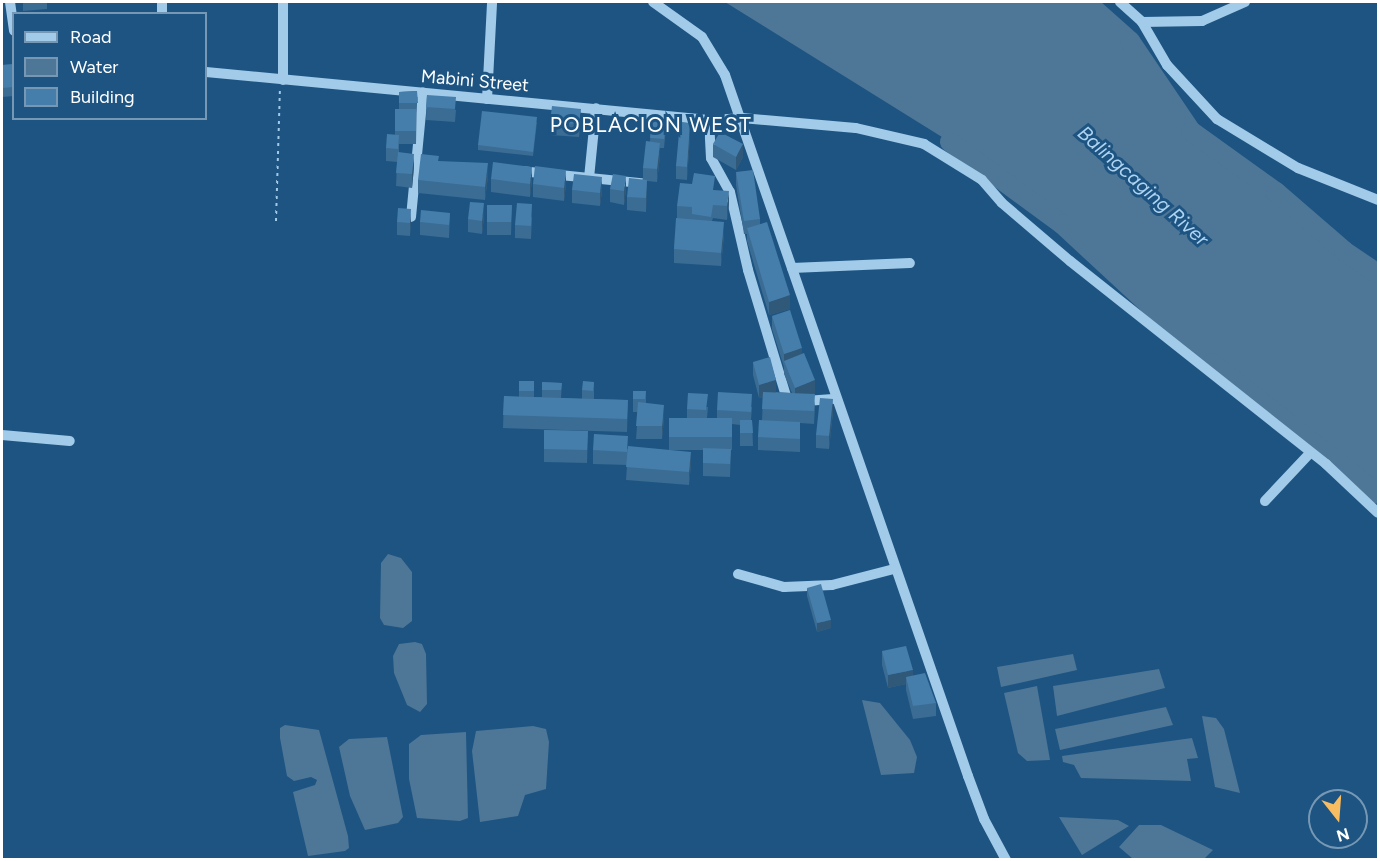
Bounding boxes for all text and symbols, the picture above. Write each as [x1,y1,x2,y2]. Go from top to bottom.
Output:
legend [12,12,207,120]
text: Road [70,26,111,48]
text: Water [70,56,118,78]
street label: Mabini Street [420,66,530,96]
text: Building [70,86,135,108]
district label: POBLACION WEST [550,112,752,138]
water label: Balingcaging River [1073,121,1213,251]
north arrow [1308,789,1368,849]
text: N [1334,824,1352,846]

